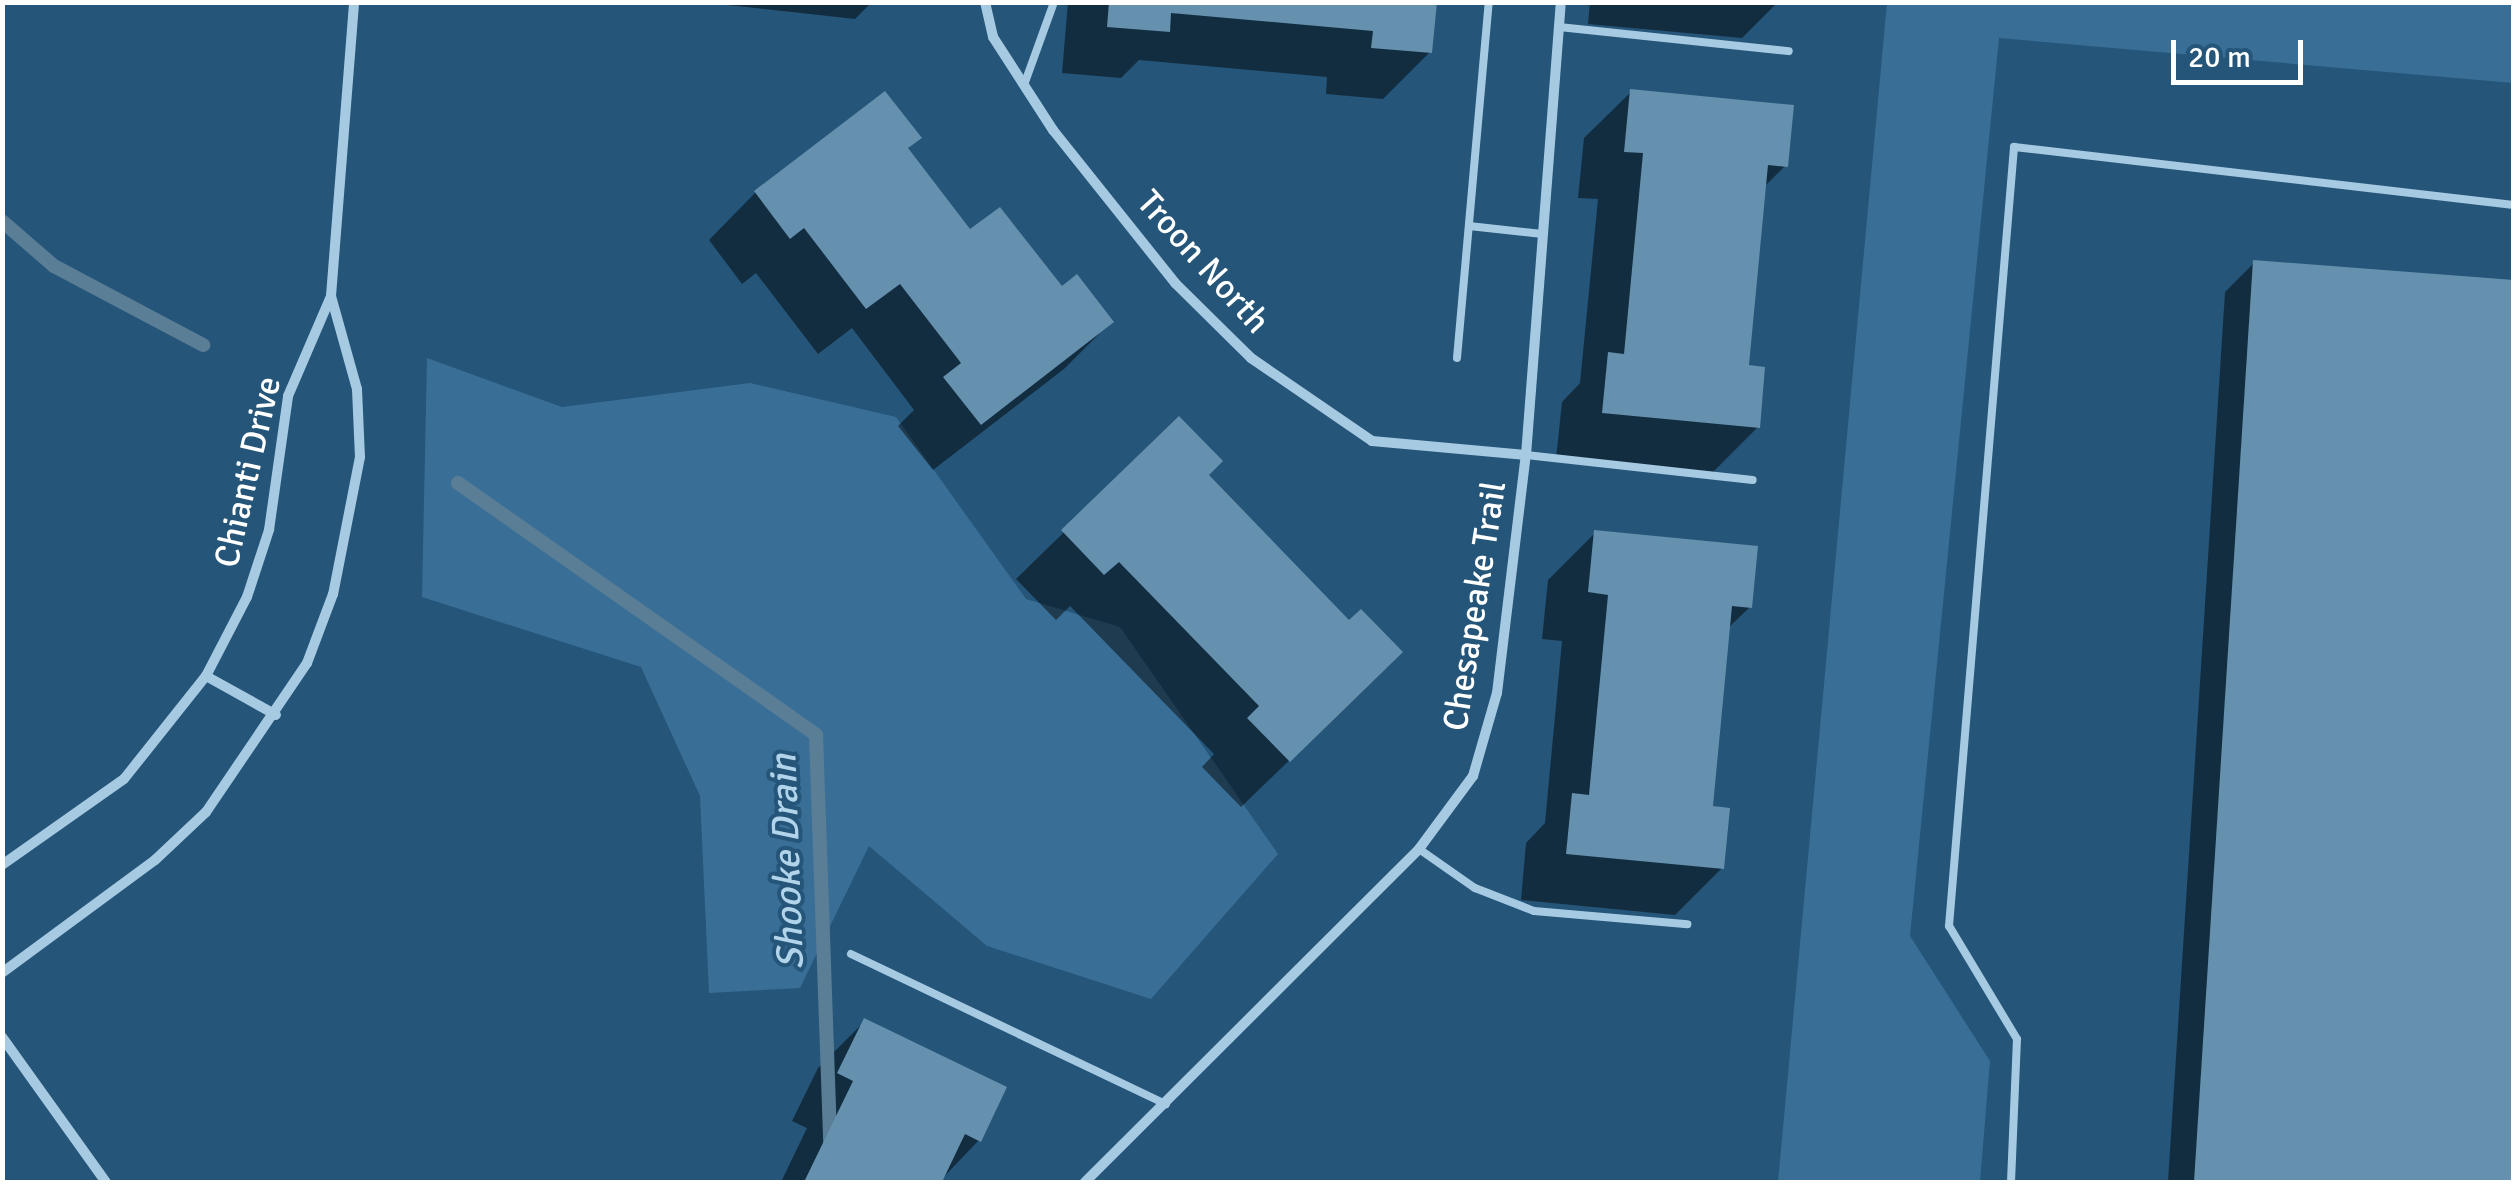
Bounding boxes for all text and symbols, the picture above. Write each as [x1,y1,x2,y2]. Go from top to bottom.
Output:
scale bar [2176,20,2308,82]
text: 20 m [2188,39,2251,76]
street label: Troon North [1128,182,1278,342]
street label: Chianti Drive [206,373,290,571]
street label: Chesapeake Trail [1435,478,1515,734]
water label: Shooke Drain [760,753,814,971]

